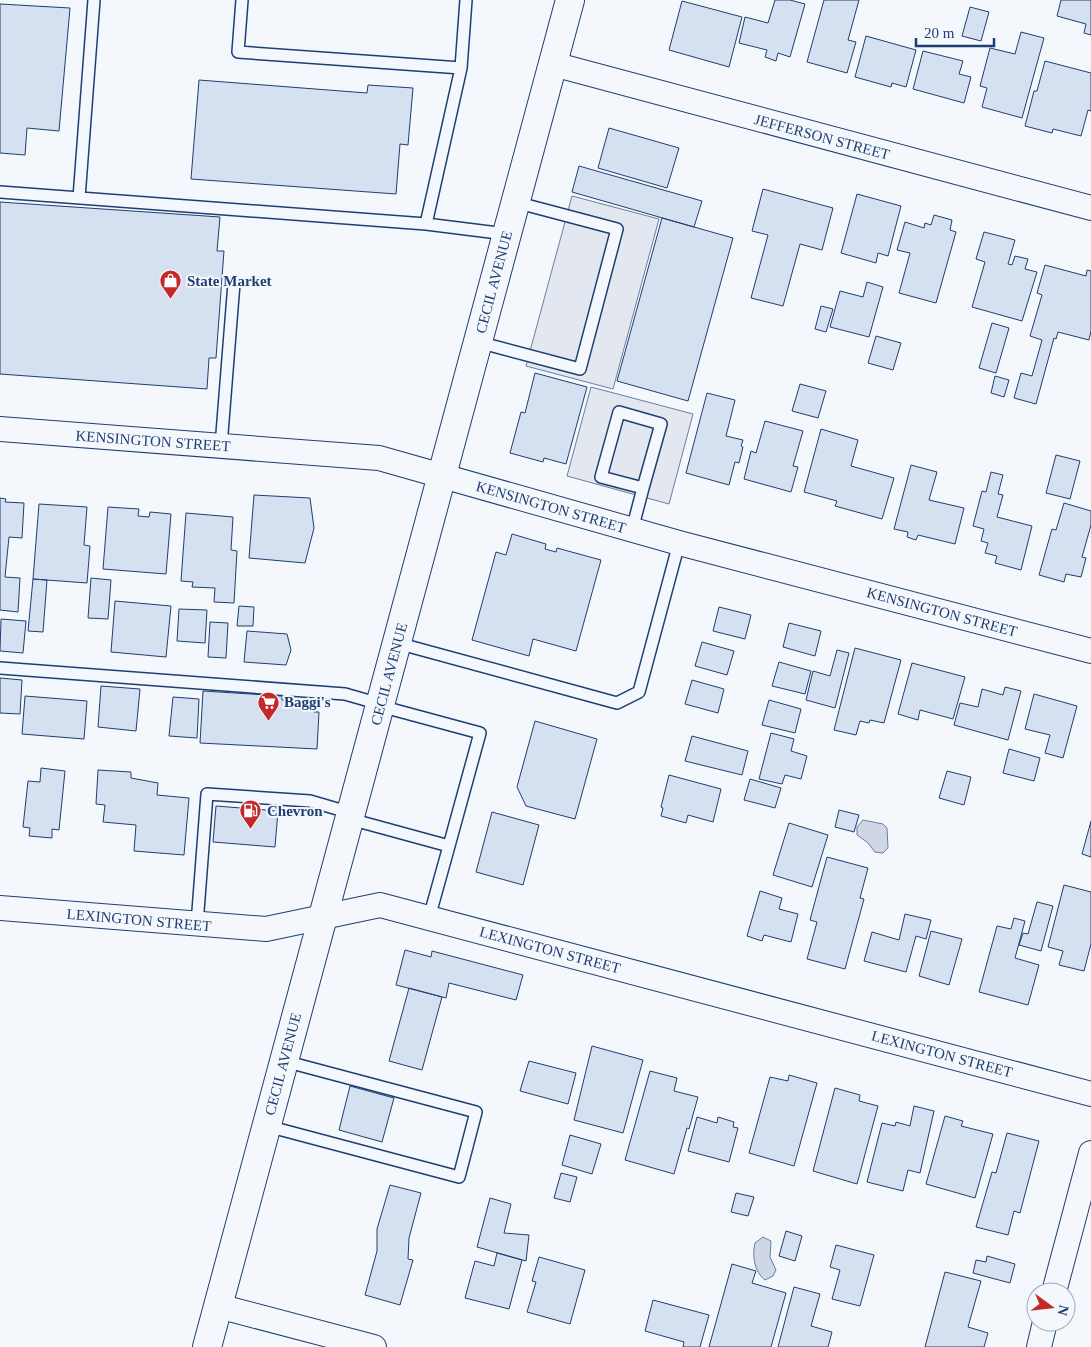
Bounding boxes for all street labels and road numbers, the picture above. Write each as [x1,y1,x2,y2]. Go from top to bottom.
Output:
street label: JEFFERSON STREET [753,111,891,163]
street label: CECIL AVENUE [473,229,515,335]
street label: KENSINGTON STREET [75,428,231,454]
street label: KENSINGTON STREET [474,478,628,536]
street label: KENSINGTON STREET [865,584,1019,640]
street label: CECIL AVENUE [368,621,410,727]
street label: LEXINGTON STREET [66,906,212,934]
street label: LEXINGTON STREET [478,923,622,977]
street label: CECIL AVENUE [262,1011,304,1117]
street label: LEXINGTON STREET [870,1027,1014,1081]

